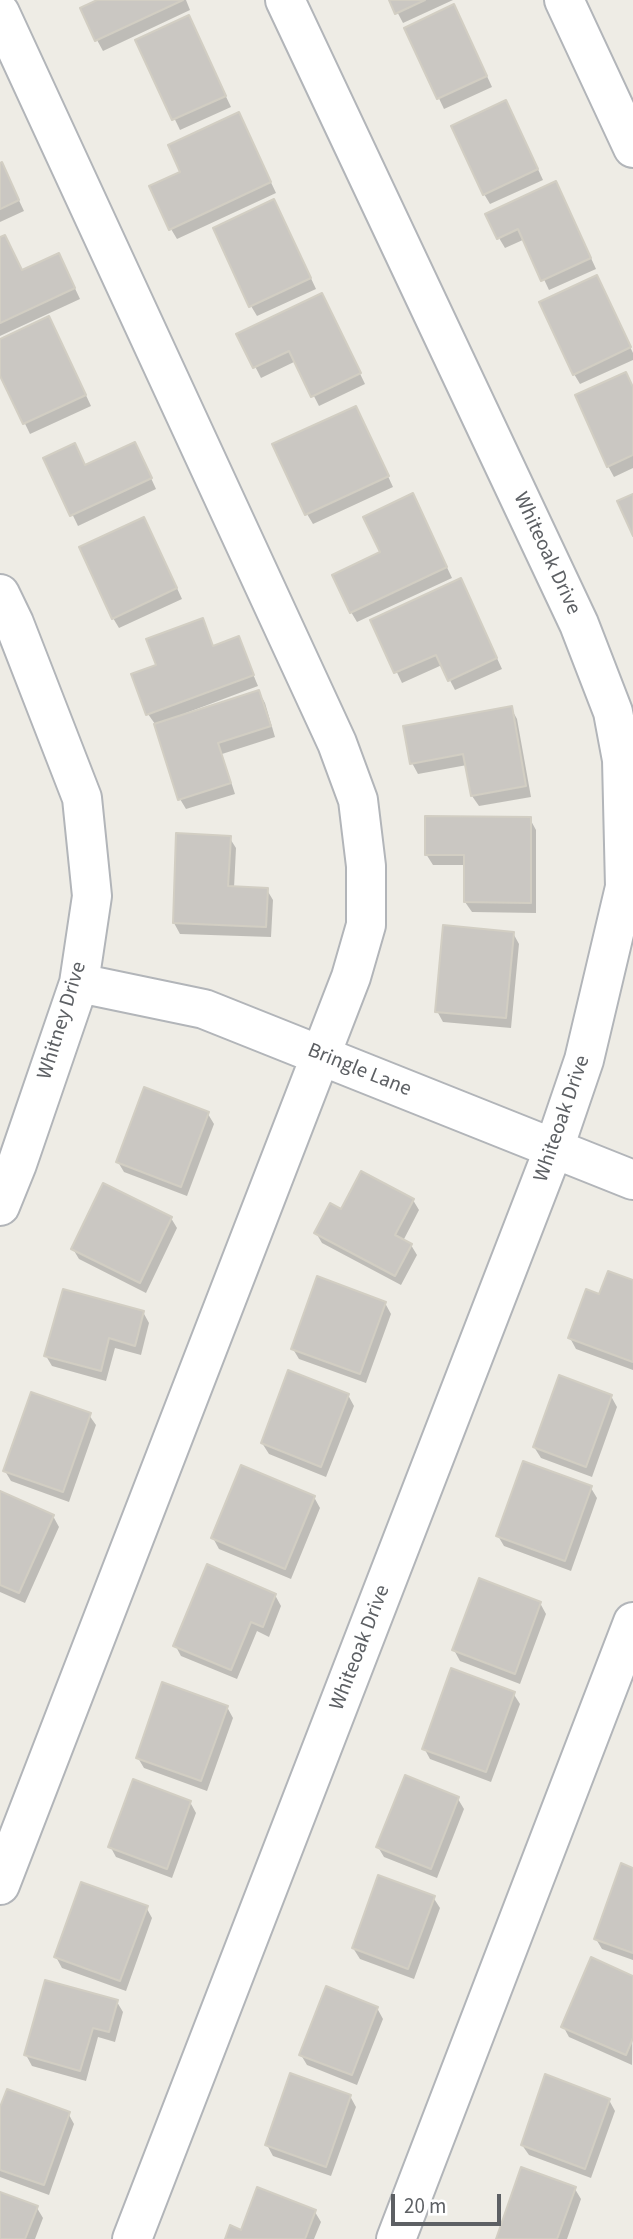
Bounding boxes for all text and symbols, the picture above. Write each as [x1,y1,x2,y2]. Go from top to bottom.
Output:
street label: Whiteoak Drive [507,489,585,619]
street label: Whitney Drive [33,959,93,1083]
street label: Bringle Lane [304,1039,414,1103]
street label: Whiteoak Drive [530,1052,596,1186]
street label: Whiteoak Drive [326,1582,396,1714]
scale bar [395,2180,505,2224]
text: 20 m [404,2191,446,2221]

